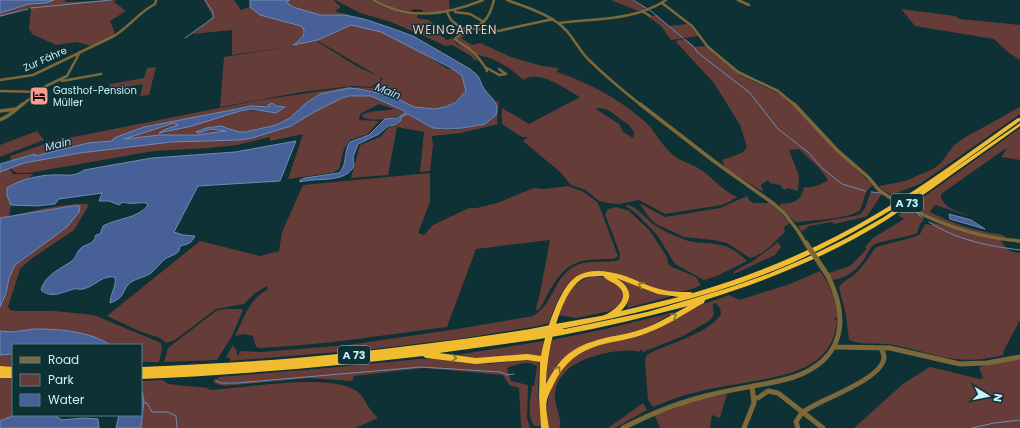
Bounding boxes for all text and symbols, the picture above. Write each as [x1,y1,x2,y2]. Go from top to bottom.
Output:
district label: WEINGARTEN [412,21,498,38]
street label: Zur Fähre [21,43,69,75]
water label: Main [373,79,403,103]
place label: Gasthof-Pension Müller [53,83,137,110]
hotel icon: Gasthof-Pension Müller [28,85,50,107]
water label: Main [43,133,73,155]
road number: A 73 [891,194,923,212]
one-way arrow [638,282,646,290]
one-way arrow [669,314,677,321]
legend [12,344,142,416]
road number: A 73 [338,346,370,364]
text: Road [48,351,79,368]
one-way arrow [451,353,457,362]
one-way arrow [553,367,560,374]
text: Park [48,371,75,388]
north arrow [968,376,1008,416]
text: Water [48,391,85,408]
text: N [989,392,1006,403]

